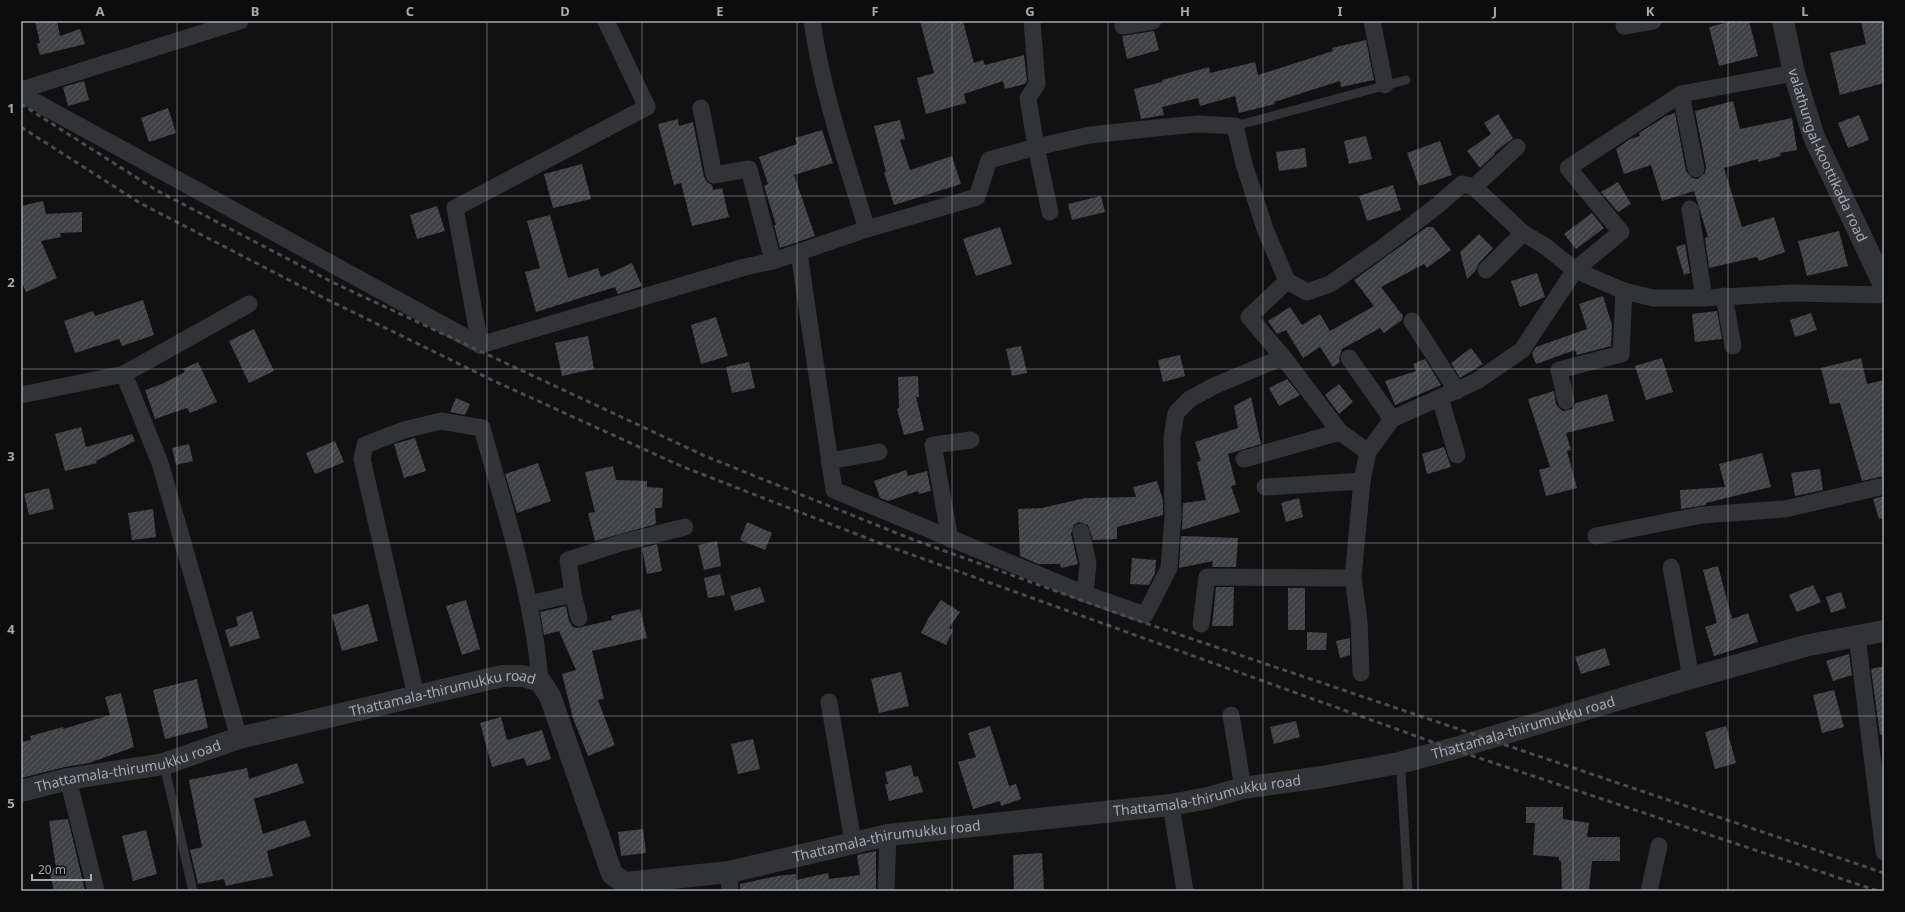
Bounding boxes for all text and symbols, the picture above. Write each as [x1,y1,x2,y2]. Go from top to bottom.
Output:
text: A [96,2,105,20]
text: B [251,2,259,20]
text: C [406,2,414,20]
text: D [560,2,570,20]
text: E [716,2,724,20]
text: F [871,2,879,20]
text: G [1025,2,1035,20]
text: H [1180,2,1190,20]
text: I [1337,2,1343,20]
text: J [1492,2,1497,20]
text: K [1646,2,1655,20]
text: L [1801,2,1809,20]
street label: valathungal-koottikada road [1784,67,1872,245]
text: 1 [7,99,15,117]
text: 2 [7,273,15,291]
text: 3 [7,447,15,465]
text: 4 [7,620,15,638]
street label: Thattamala-thirumukku road [347,665,538,721]
street label: Thattamala-thirumukku road [1429,691,1617,763]
street label: Thattamala-thirumukku road [33,735,223,796]
street label: Thattamala-thirumukku road [1112,770,1302,820]
text: 5 [7,794,15,812]
street label: Thattamala-thirumukku road [791,815,982,866]
scale bar [32,856,91,882]
text: 20 m [38,861,66,878]

